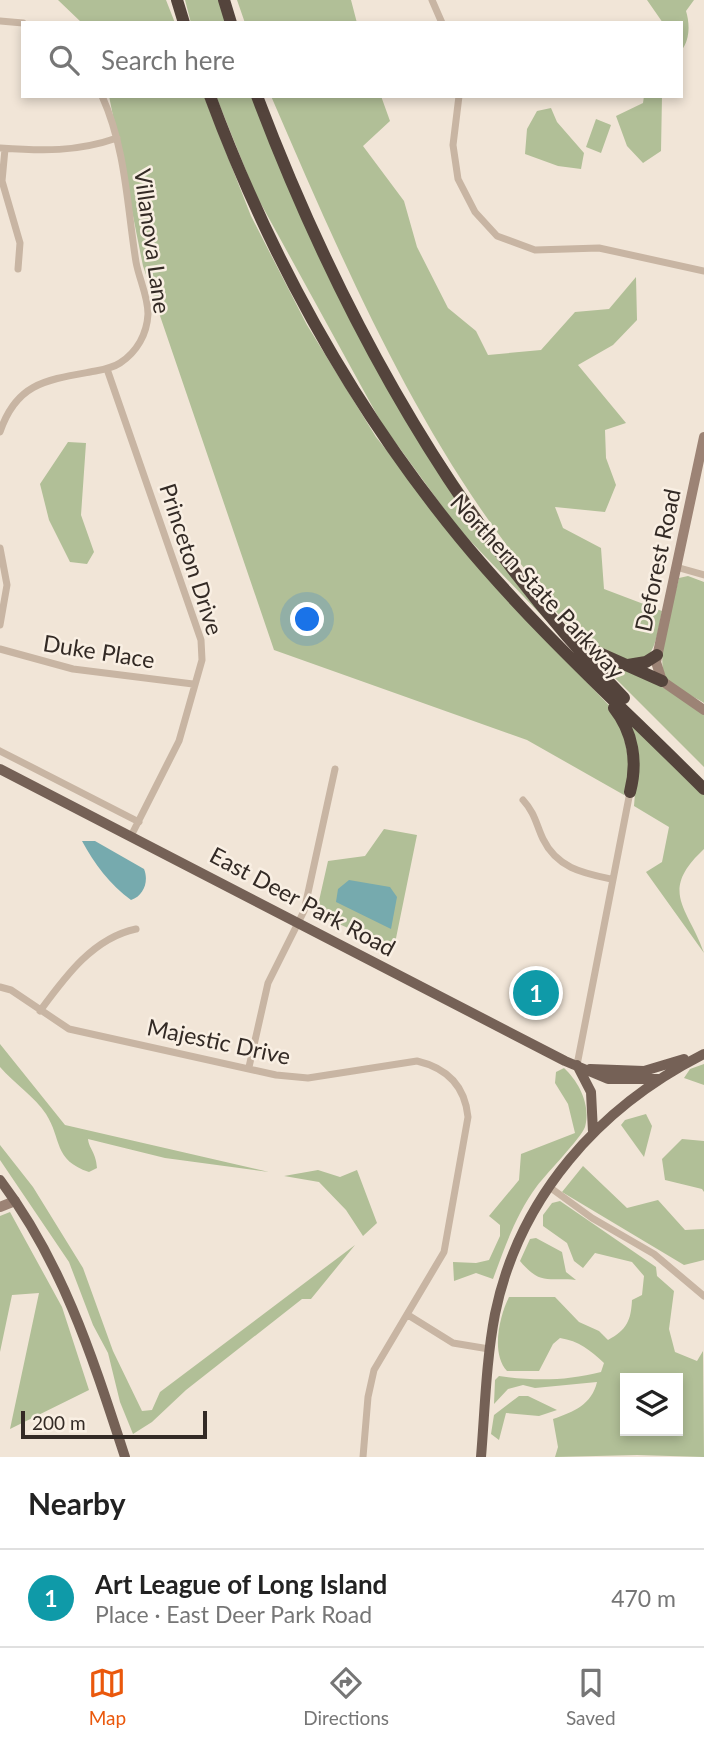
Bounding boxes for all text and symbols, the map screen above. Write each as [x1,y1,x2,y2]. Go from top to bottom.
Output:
search box [21,21,683,98]
icon: search [45,41,83,79]
text: Search here [101,44,235,76]
street label: Villanova Lane [129,167,177,315]
street label: Princeton Drive [154,480,230,638]
street label: Deforest Road [628,486,686,634]
street label: Northern State Parkway [445,488,631,684]
your location [290,602,324,636]
street label: Duke Place [41,628,157,674]
street label: East Deer Park Road [206,840,400,962]
pin: 1 [513,967,559,1019]
street label: Majestic Drive [145,1012,293,1070]
map controls [620,1373,683,1436]
button: layers [620,1373,683,1436]
scale bar [21,1408,206,1440]
text: 200 m [32,1411,86,1434]
text: Nearby [28,1485,126,1521]
text: Art League of Long Island [95,1568,387,1600]
text: 1 [44,1584,58,1612]
text: 470 m [611,1584,676,1612]
text: Place · East Deer Park Road [95,1600,372,1628]
tab: Map [88,1664,126,1729]
tab: Directions [303,1664,389,1729]
tab: Saved [566,1664,616,1729]

